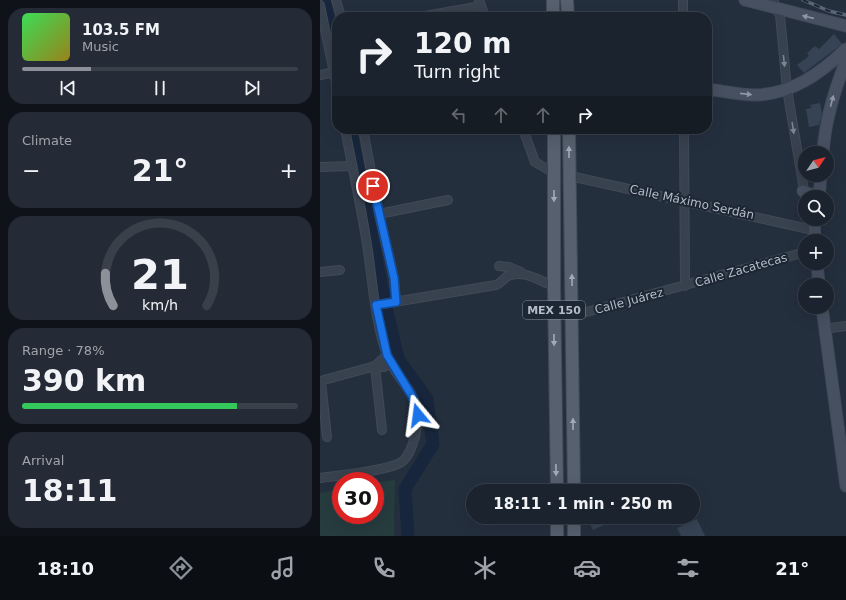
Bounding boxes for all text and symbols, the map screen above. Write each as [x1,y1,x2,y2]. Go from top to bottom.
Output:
one-way arrow [802,13,814,19]
text: 103.5 FM [82,21,160,39]
text: 120 m [414,27,511,60]
icon: right [348,28,400,80]
text: Music [82,39,119,54]
one-way arrow [781,55,788,67]
text: Turn right [414,61,500,82]
icon: previous [57,77,79,99]
icon: pause [149,77,171,99]
icon: next [241,77,263,99]
one-way arrow [740,90,752,97]
one-way arrow [829,95,835,107]
icon: left [448,104,470,126]
icon: ahead [490,104,512,126]
icon: ahead [532,104,554,126]
icon: right [574,104,596,126]
one-way arrow [790,122,796,134]
text: Climate [22,133,72,148]
one-way arrow [566,146,573,158]
north arrow [798,146,834,182]
map controls [798,146,834,314]
text: 21° [132,153,188,188]
text: − [22,158,40,183]
text: + [280,158,298,183]
pin [356,169,390,203]
icon: arrive [362,175,384,197]
street label: Calle Máximo Serdán [628,182,756,222]
one-way arrow [551,190,557,203]
button: search [798,190,834,226]
button: + [798,234,834,270]
text: 21 [131,250,189,299]
street label: Calle Zacatecas [693,250,789,290]
one-way arrow [569,273,575,286]
button: − [798,278,834,314]
street label: Calle Juárez [593,285,665,317]
text: km/h [142,297,178,313]
road number: MEX 150 [523,301,585,319]
one-way arrow [551,334,558,346]
text: Range · 78% [22,343,105,358]
text: 390 km [22,363,146,398]
position arrow [397,394,439,436]
one-way arrow [570,417,576,430]
text: Arrival [22,453,64,468]
one-way arrow [553,464,559,477]
speed limit sign: 30 [332,472,384,524]
text: 18:11 [22,473,118,508]
text: 18:11 · 1 min · 250 m [493,495,673,513]
icon: directions [167,554,195,582]
icon: music [269,554,297,582]
icon: phone [370,554,398,582]
icon: climate [471,554,499,582]
icon: car [573,554,601,582]
icon: filters [674,554,702,582]
text: 18:10 [37,558,94,579]
text: 21° [775,558,809,579]

